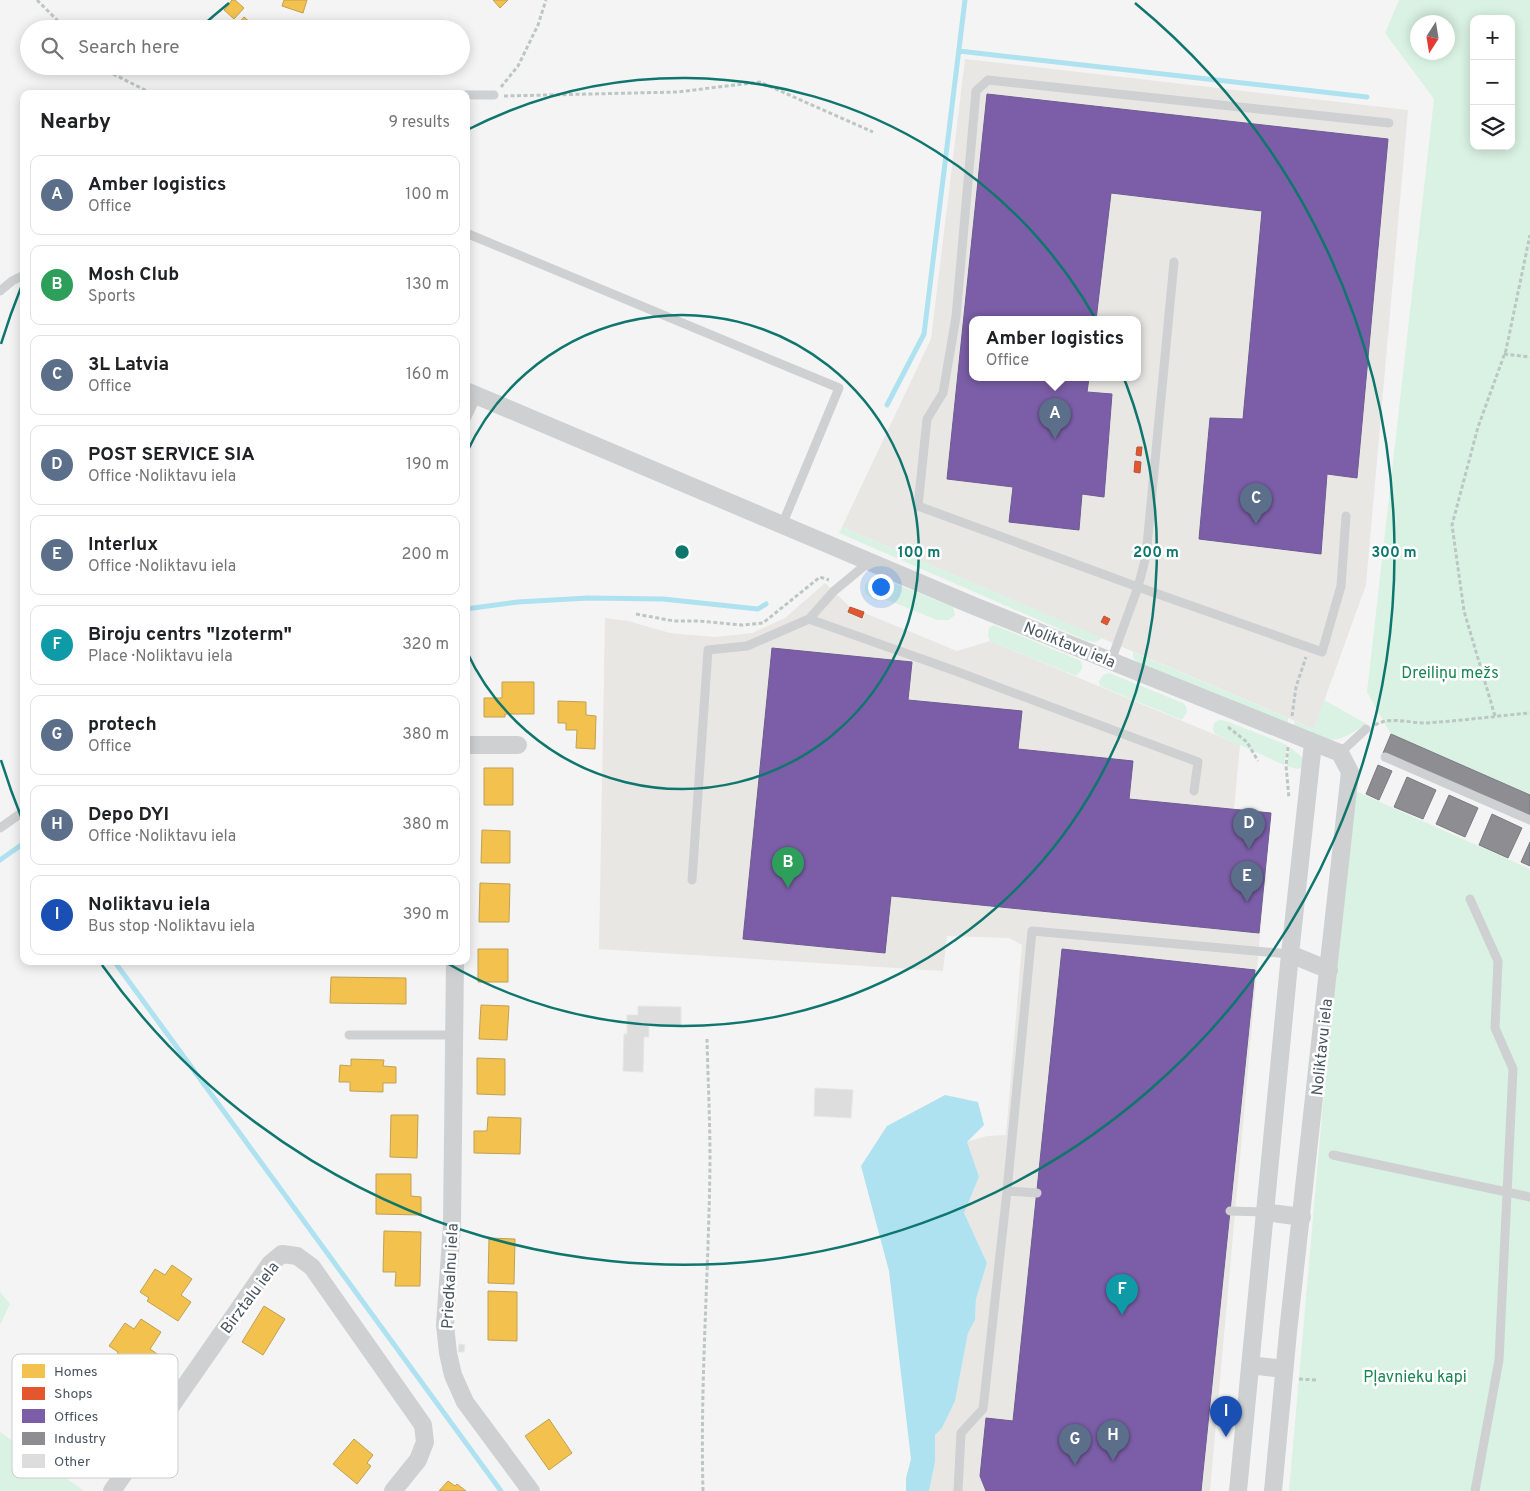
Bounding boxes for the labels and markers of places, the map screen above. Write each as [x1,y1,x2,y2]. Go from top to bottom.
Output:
pin: A [1039,398,1071,439]
pin: C [1240,483,1272,524]
centre of rings [673,543,691,561]
pin: D [1233,808,1265,849]
pin: B [772,847,804,888]
pin: E [1231,861,1263,902]
pin: F [1106,1274,1138,1315]
pin: I [1210,1396,1242,1437]
pin: H [1097,1420,1129,1461]
pin: G [1059,1424,1091,1465]

